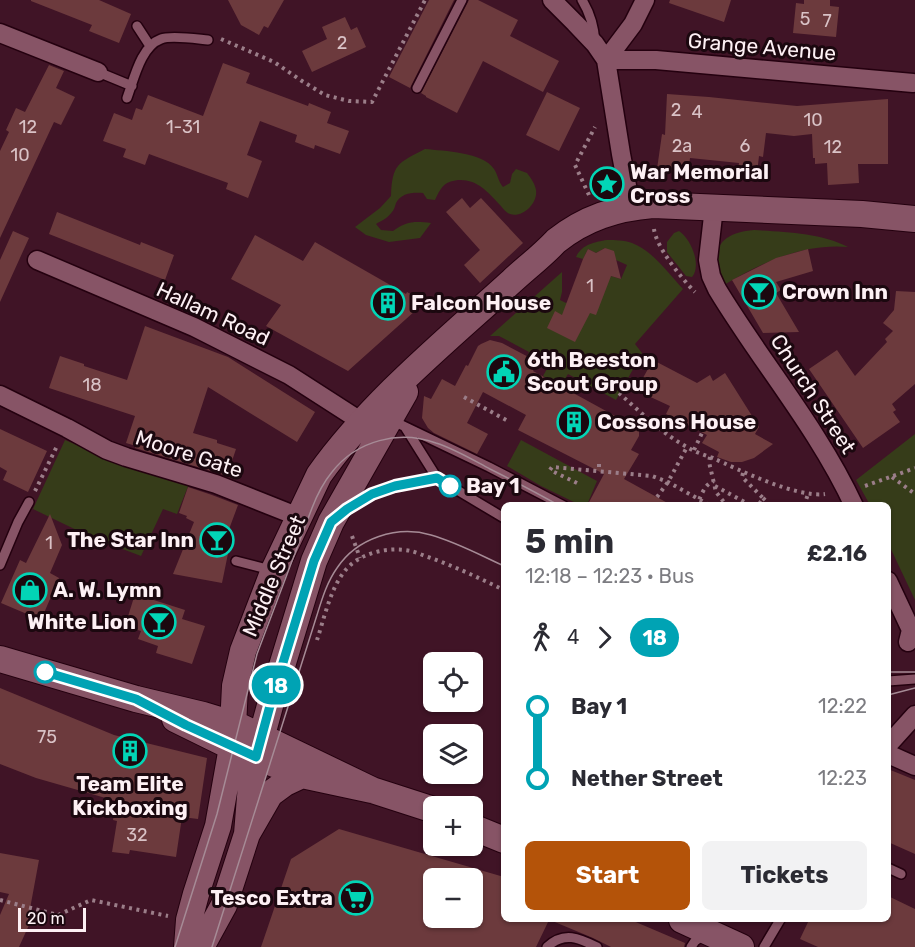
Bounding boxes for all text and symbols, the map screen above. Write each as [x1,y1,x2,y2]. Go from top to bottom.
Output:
house number: 5 [800,8,810,30]
house number: 7 [822,10,832,32]
street label: Grange Avenue [687,28,837,65]
house number: 2 [337,32,347,54]
house number: 2 [671,99,681,121]
house number: 4 [691,101,703,123]
house number: 10 [803,109,823,131]
house number: 12 [19,116,37,138]
house number: 1-31 [166,116,200,138]
house number: 2a [672,135,692,157]
house number: 6 [740,135,751,157]
house number: 12 [824,136,842,158]
house number: 10 [10,144,30,166]
place label: War Memorial Cross [630,159,769,208]
place icon: War Memorial Cross [589,166,625,202]
bar icon: Crown Inn [741,274,777,310]
house number: 1 [586,275,594,297]
street label: Hallam Road [153,276,274,351]
place label: Crown Inn [782,279,888,304]
building icon: Falcon House [370,285,406,321]
place label: Falcon House [411,290,551,315]
street label: Church Street [766,329,861,458]
place label: 6th Beeston Scout Group [527,347,658,396]
public building icon: 6th Beeston Scout Group [486,354,522,390]
house number: 18 [82,374,102,396]
building icon: Cossons House [556,404,592,440]
place label: Cossons House [597,409,756,434]
street label: Moore Gate [132,424,246,483]
place label: Bay 1 [466,473,520,498]
marker: Bay 1 [439,475,461,497]
street label: Middle Street [237,511,310,640]
bar icon: The Star Inn [199,522,235,558]
text: 5 min [525,522,614,561]
place label: The Star Inn [67,527,194,552]
house number: 1 [45,532,53,554]
text: £2.16 [807,540,867,567]
text: 12:18 – 12:23 · Bus [525,564,694,588]
shop icon: A. W. Lymn [12,572,48,608]
place label: A. W. Lymn [53,577,162,602]
bar icon: White Lion [141,604,177,640]
place label: White Lion [27,609,136,634]
icon: walk [525,621,558,654]
icon: forward [588,621,621,654]
text: 4 [567,625,579,649]
text: 18 [642,625,667,650]
map controls [423,652,483,928]
button: locate [423,652,483,712]
unlabelled marker [34,661,56,683]
line badge: 18 [249,666,303,704]
text: 18 [264,673,288,698]
text: Bay 1 [571,693,627,720]
text: 12:22 [818,694,867,718]
button: layers [423,724,483,784]
house number: 75 [37,726,57,748]
building icon: Team Elite Kickboxing [112,733,148,769]
text: Nether Street [571,765,723,792]
text: 12:23 [818,766,867,790]
place label: Team Elite Kickboxing [72,771,188,820]
button: + [423,796,483,856]
house number: 32 [126,824,148,846]
button: Start [525,841,690,910]
button: Tickets [702,841,867,910]
button: − [423,868,483,928]
supermarket icon: Tesco Extra [338,880,374,916]
place label: Tesco Extra [211,885,333,910]
scale bar [18,905,86,932]
text: 20 m [27,909,65,928]

